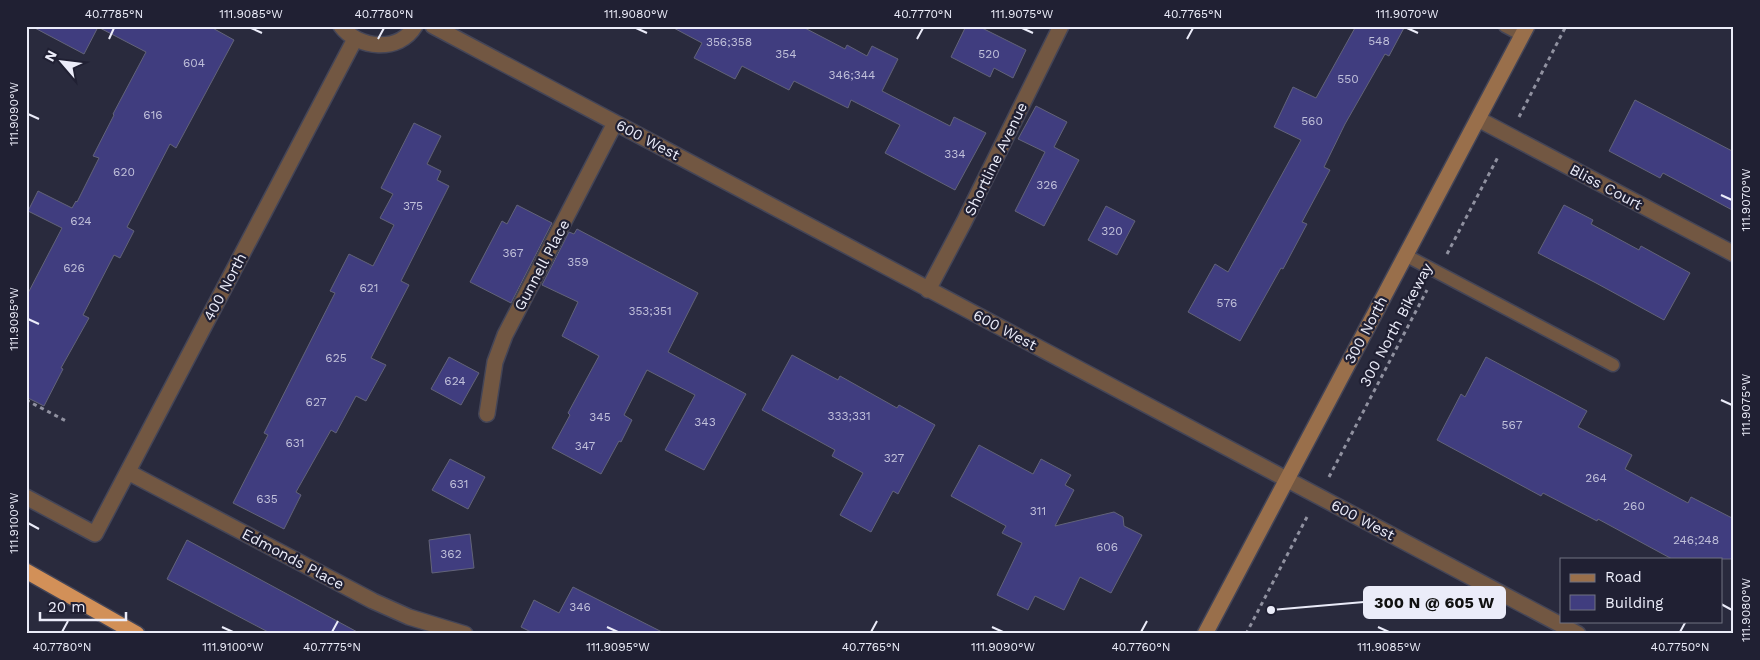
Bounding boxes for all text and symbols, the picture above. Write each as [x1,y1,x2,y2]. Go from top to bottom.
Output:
text: 40.7785°N [85,7,143,21]
text: 111.9085°W [219,7,283,21]
text: 40.7780°N [354,7,414,21]
text: 111.9080°W [604,7,668,21]
text: 40.7770°N [894,7,952,21]
text: 111.9075°W [991,7,1054,21]
text: 40.7765°N [1164,7,1222,21]
text: 111.9070°W [1376,7,1439,21]
house number: 548 [1368,34,1390,48]
house number: 356;358 [706,35,752,49]
north arrow [38,38,88,88]
house number: 354 [775,47,797,61]
house number: 520 [978,47,1000,61]
text: N [41,48,60,64]
house number: 604 [183,56,205,70]
house number: 346;344 [829,68,875,82]
house number: 550 [1337,72,1359,86]
text: 111.9090°W [7,82,21,146]
street label: Shortline Avenue [961,99,1031,219]
house number: 616 [143,108,163,122]
house number: 560 [1301,114,1323,128]
street label: 600 West [613,116,683,165]
house number: 334 [944,147,966,161]
street label: Bliss Court [1567,160,1646,214]
house number: 620 [113,165,135,179]
text: 111.9070°W [1739,168,1753,231]
house number: 326 [1036,178,1058,192]
house number: 375 [403,199,423,213]
house number: 624 [70,214,92,228]
street label: Gunnell Place [510,216,574,314]
house number: 320 [1101,224,1123,238]
house number: 367 [503,246,524,260]
street label: 400 North [200,250,250,324]
house number: 359 [567,255,589,269]
street label: 300 North Bikeway [1356,260,1436,390]
house number: 626 [63,261,85,275]
house number: 621 [360,281,378,295]
text: 111.9095°W [7,287,21,351]
street label: 300 North [1341,293,1391,367]
house number: 576 [1217,296,1237,310]
house number: 353;351 [628,304,672,318]
street label: 600 West [970,306,1040,355]
house number: 625 [325,351,347,365]
text: 111.9075°W [1739,373,1753,436]
house number: 624 [444,374,466,388]
house number: 627 [306,395,327,409]
house number: 333;331 [827,409,871,423]
house number: 345 [589,410,611,424]
house number: 343 [694,415,716,429]
house number: 567 [1502,418,1523,432]
house number: 631 [286,436,304,450]
house number: 347 [575,439,595,453]
house number: 327 [884,451,905,465]
house number: 264 [1585,471,1607,485]
house number: 631 [450,477,468,491]
text: 111.9100°W [7,492,21,554]
house number: 635 [256,492,278,506]
street label: 600 West [1328,496,1398,545]
house number: 260 [1623,499,1645,513]
house number: 311 [1030,504,1046,518]
street label: Edmonds Place [239,525,347,593]
house number: 246;248 [1673,533,1719,547]
house number: 606 [1096,540,1118,554]
house number: 362 [440,547,462,561]
legend [1560,558,1722,622]
text: Road [1605,568,1642,586]
text: 111.9080°W [1739,578,1753,642]
callout: 300 N @ 605 W [1364,587,1505,618]
scale bar [40,590,126,622]
text: 300 N @ 605 W [1374,593,1494,612]
text: Building [1605,594,1663,612]
text: 20 m [48,598,86,616]
house number: 346 [569,600,591,614]
text: 40.7780°N [32,640,92,654]
text: 111.9100°W [202,640,264,654]
text: 40.7775°N [303,640,361,654]
text: 111.9095°W [586,640,650,654]
text: 40.7765°N [842,640,900,654]
text: 111.9090°W [971,640,1035,654]
text: 40.7760°N [1112,640,1170,654]
text: 111.9085°W [1357,640,1421,654]
text: 40.7750°N [1651,640,1709,654]

